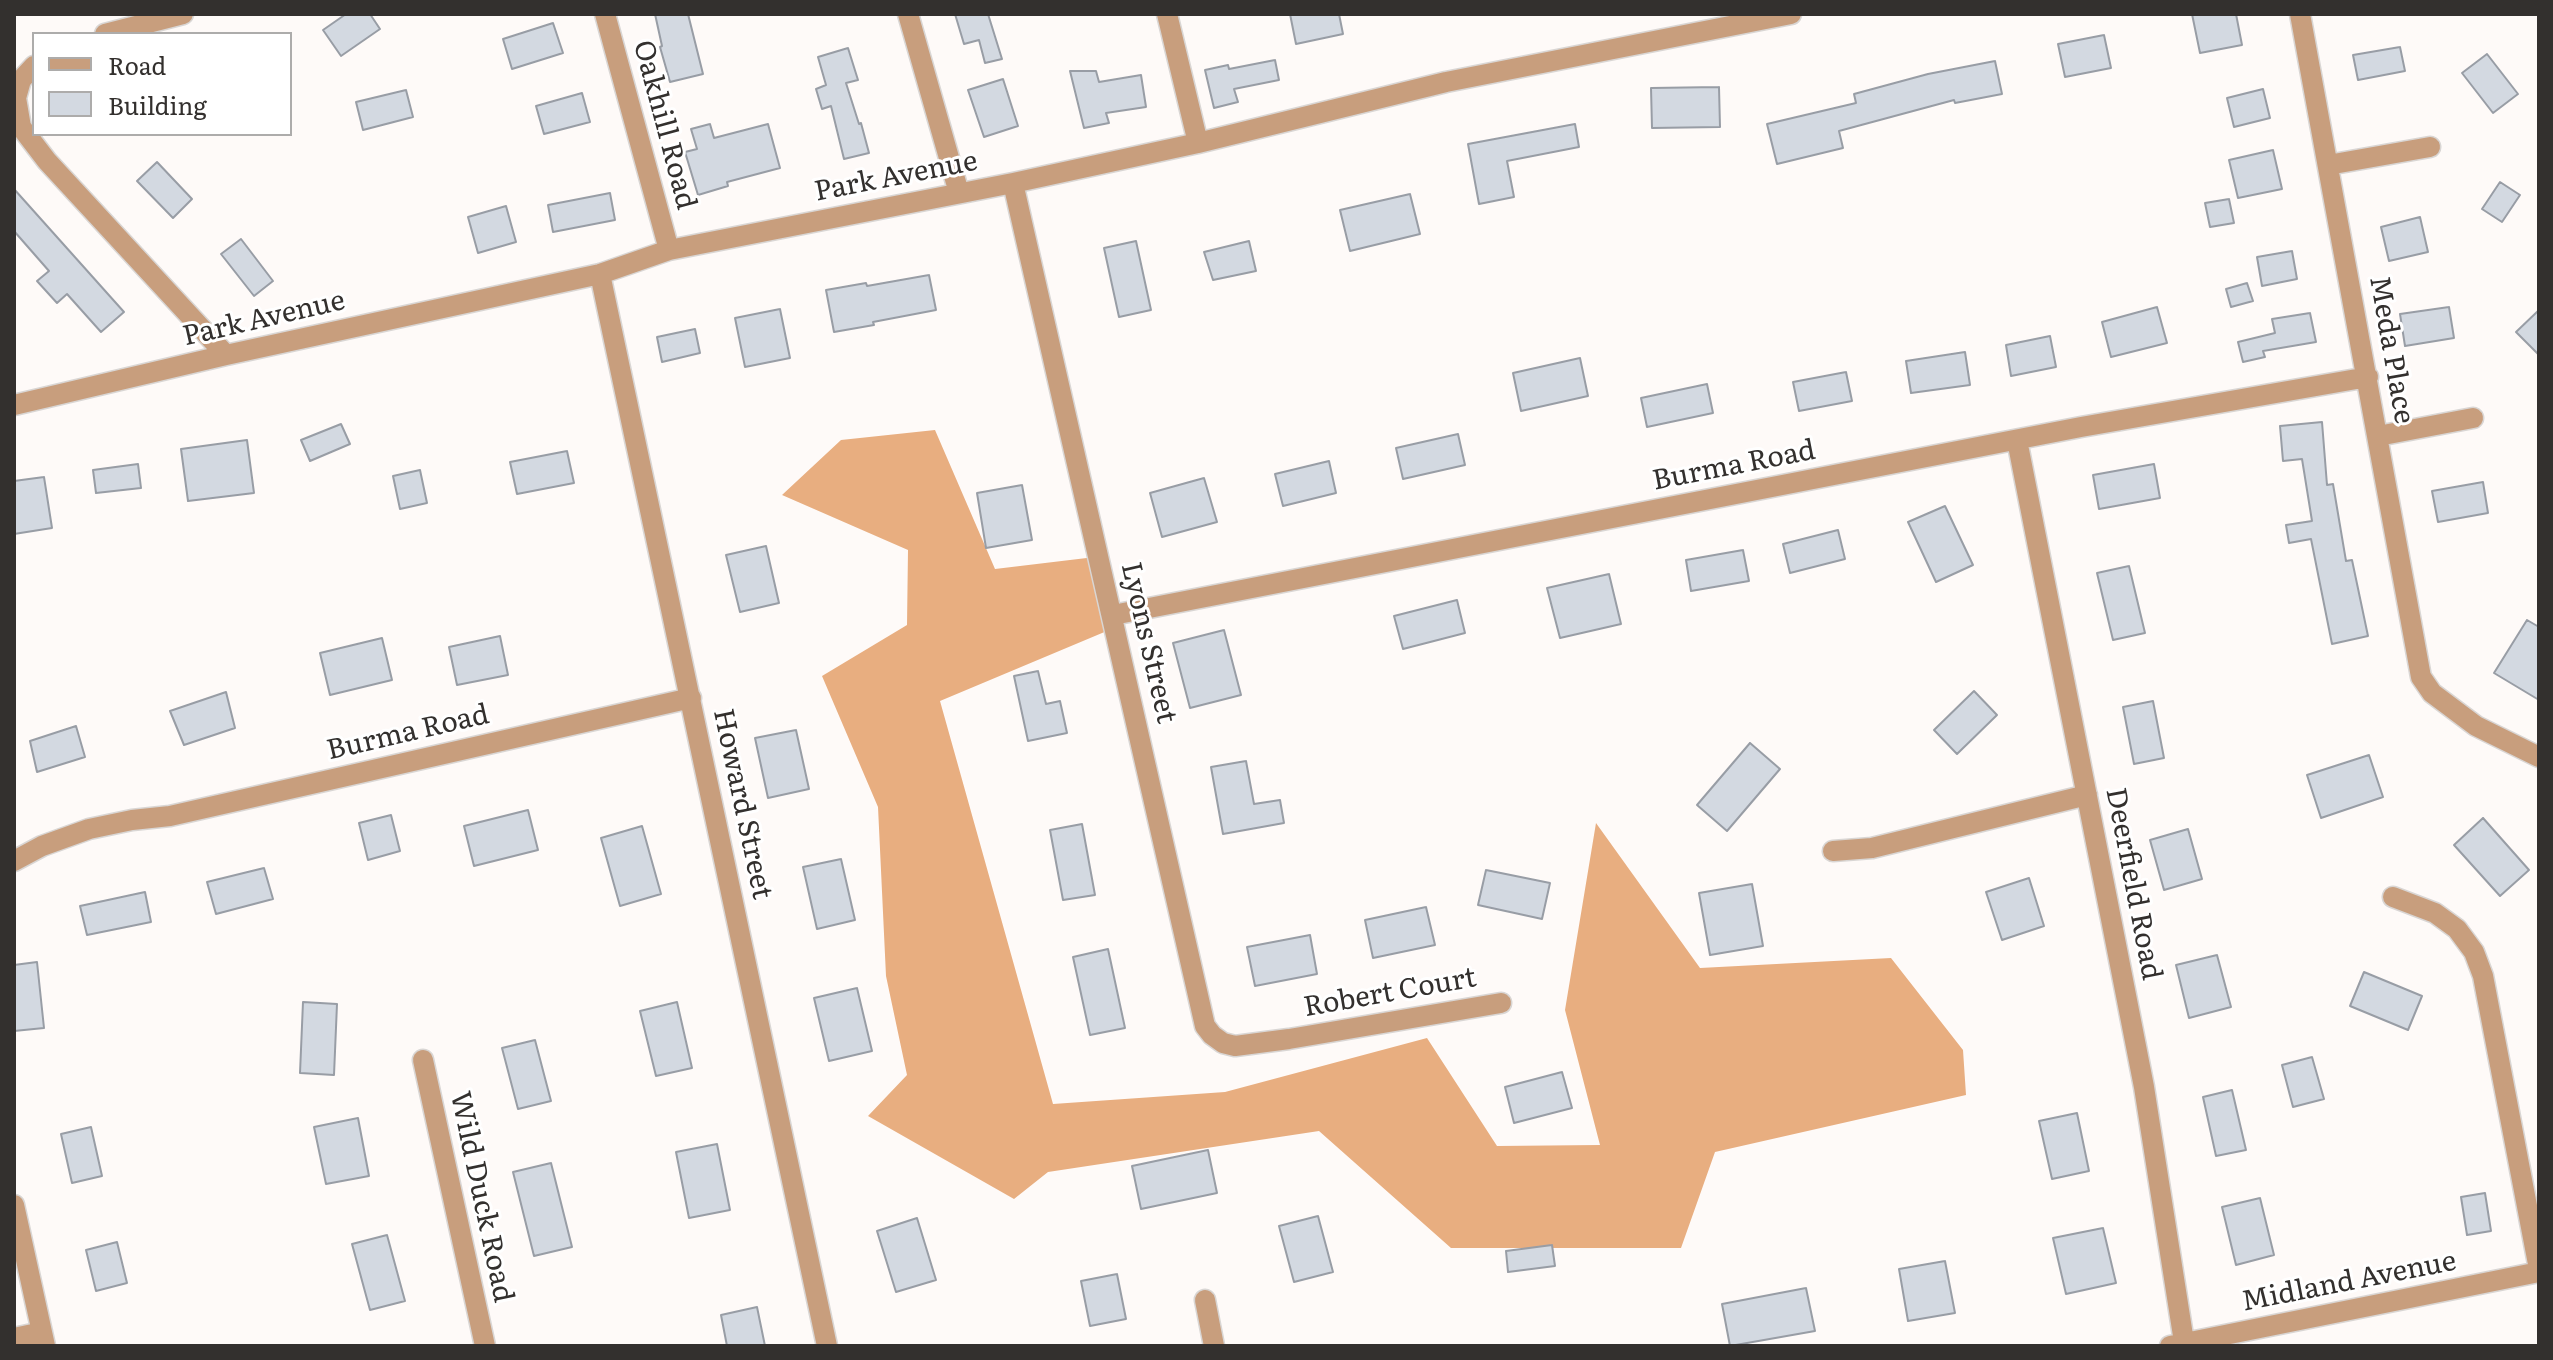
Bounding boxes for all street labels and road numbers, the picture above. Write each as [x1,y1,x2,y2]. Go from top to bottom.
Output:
street label: Oakhill Road [625,37,703,213]
street label: Park Avenue [812,145,980,209]
street label: Meda Place [2361,274,2421,426]
street label: Park Avenue [180,284,348,354]
street label: Burma Road [1650,434,1818,498]
street label: Lyons Street [1113,559,1183,727]
street label: Burma Road [324,698,492,768]
street label: Howard Street [705,706,779,902]
street label: Deerfield Road [2098,785,2168,983]
street label: Robert Court [1301,961,1479,1025]
street label: Wild Duck Road [442,1089,520,1305]
street label: Midland Avenue [2239,1245,2459,1319]

